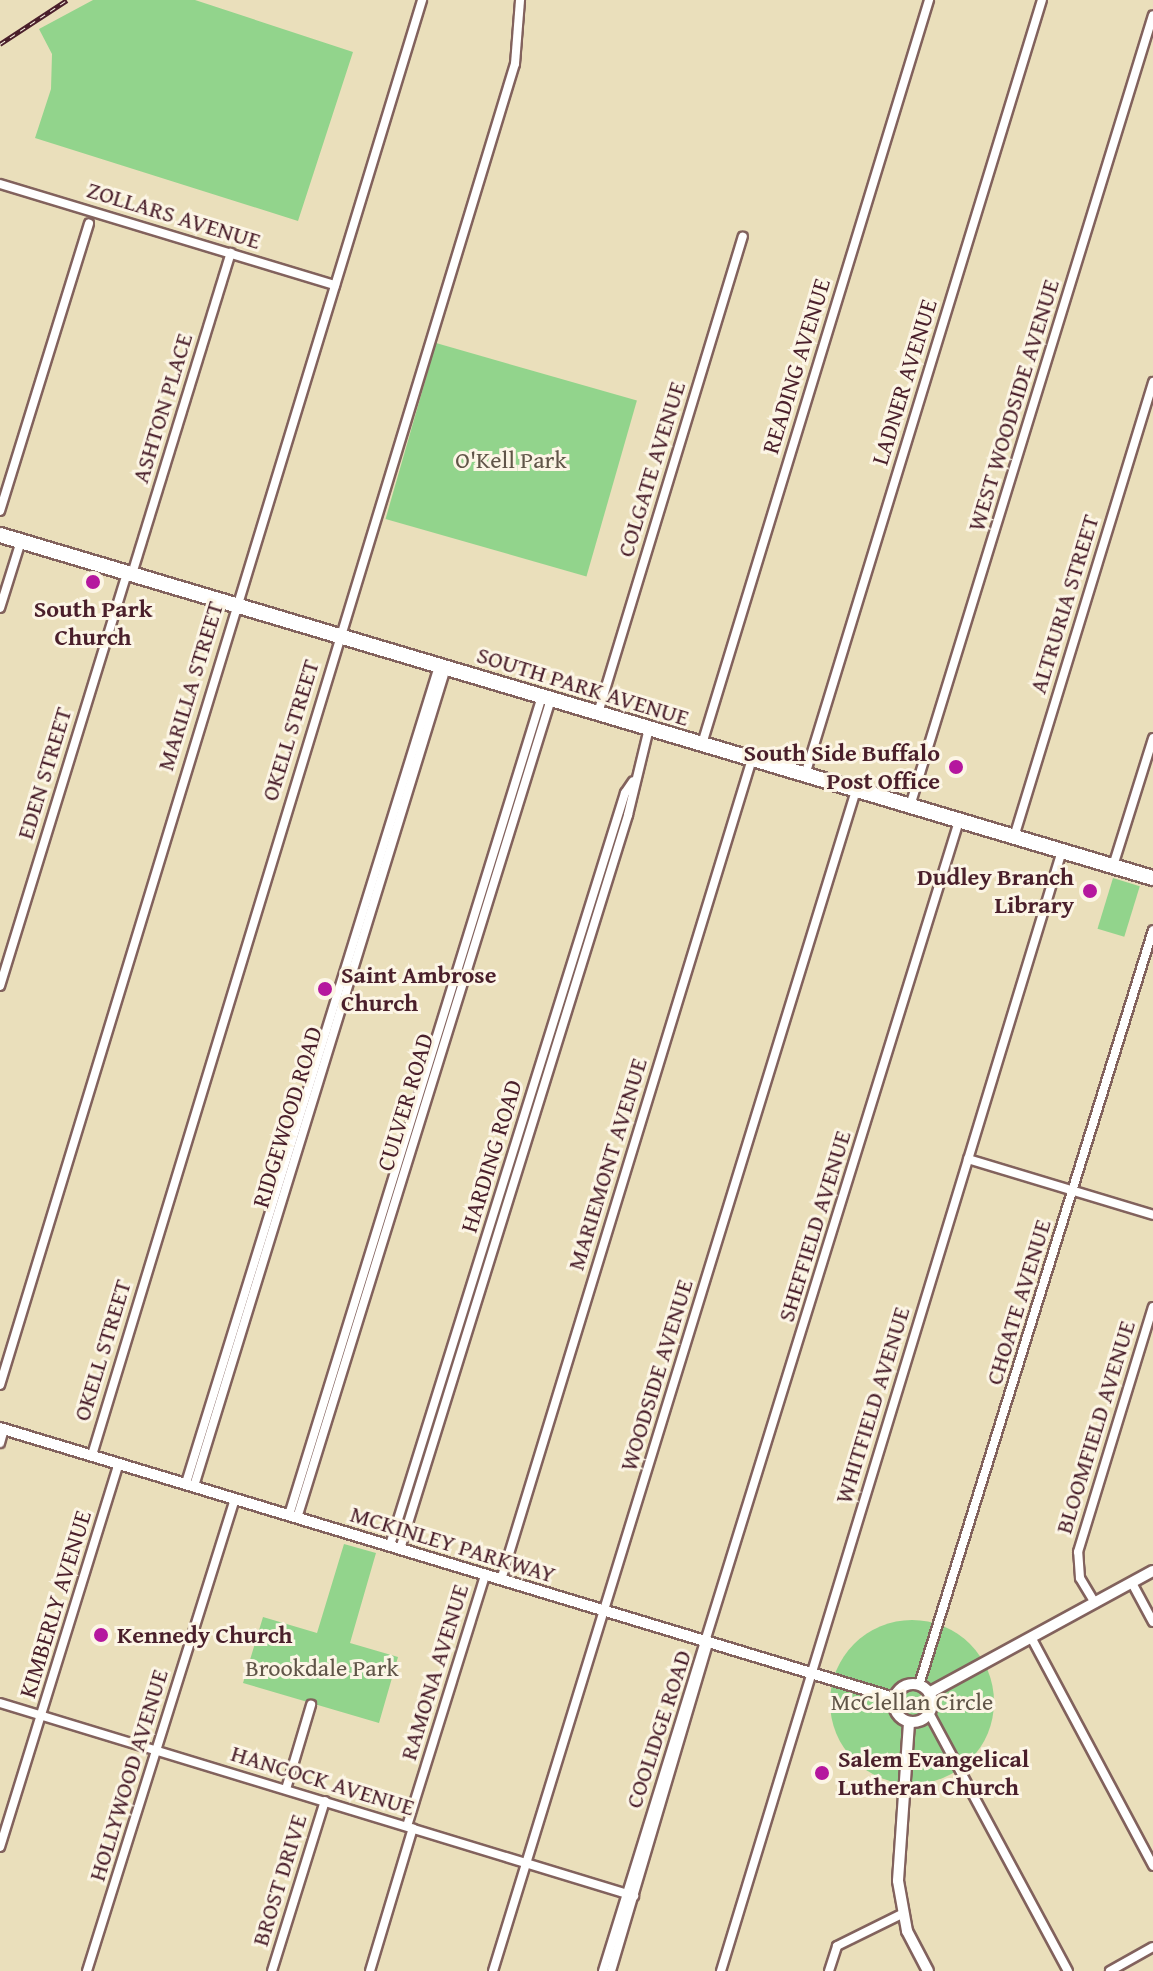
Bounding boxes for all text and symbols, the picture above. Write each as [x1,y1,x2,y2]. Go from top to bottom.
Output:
street label: ZOLLARS AVENUE [84,175,264,255]
street label: READING AVENUE [756,275,836,457]
street label: WEST WOODSIDE AVENUE [961,276,1065,534]
street label: LADNER AVENUE [865,296,943,468]
street label: ASHTON PLACE [126,330,198,486]
street label: COLGATE AVENUE [611,378,691,560]
park label: O'Kell Park [455,446,567,474]
street label: ALTRURIA STREET [1023,511,1105,697]
marker: South Park Church [84,573,102,591]
place label: South Park Church [34,595,152,651]
street label: MARILLA STREET [151,598,229,774]
street label: SOUTH PARK AVENUE [473,640,693,732]
street label: OKELL STREET [255,656,325,804]
street label: EDEN STREET [10,703,78,843]
place label: South Side Buffalo Post Office [744,739,940,795]
marker: South Side Buffalo Post Office [947,758,965,776]
place label: Dudley Branch Library [917,863,1074,919]
marker: Dudley Branch Library [1081,882,1099,900]
place label: Saint Ambrose Church [341,961,496,1017]
marker: Saint Ambrose Church [316,980,334,998]
street label: RIDGEWOOD ROAD [246,1023,328,1211]
street label: CULVER ROAD [370,1030,440,1174]
street label: MARIEMONT AVENUE [561,1054,653,1274]
street label: HARDING ROAD [454,1076,528,1236]
street label: SHEFFIELD AVENUE [771,1127,857,1325]
street label: CHOATE AVENUE [979,1216,1057,1388]
street label: OKELL STREET [67,1276,137,1424]
street label: WOODSIDE AVENUE [613,1276,699,1474]
street label: WHITFIELD AVENUE [828,1303,916,1507]
street label: BLOOMFIELD AVENUE [1049,1317,1141,1537]
street label: MCKINLEY PARKWAY [347,1499,559,1589]
street label: KIMBERLY AVENUE [13,1507,97,1701]
street label: RAMONA AVENUE [394,1581,474,1763]
place label: Kennedy Church [117,1621,293,1649]
marker: Kennedy Church [92,1626,110,1644]
street label: COOLIDGE ROAD [619,1646,697,1812]
park label: Brookdale Park [245,1654,399,1682]
street label: HOLLYWOOD AVENUE [82,1666,174,1884]
park label: McClellan Circle [831,1688,993,1716]
street label: HANCOCK AVENUE [228,1738,418,1822]
place label: Salem Evangelical Lutheran Church [838,1745,1029,1801]
marker: Salem Evangelical Lutheran Church [813,1764,831,1782]
street label: BROST DRIVE [245,1811,313,1949]

